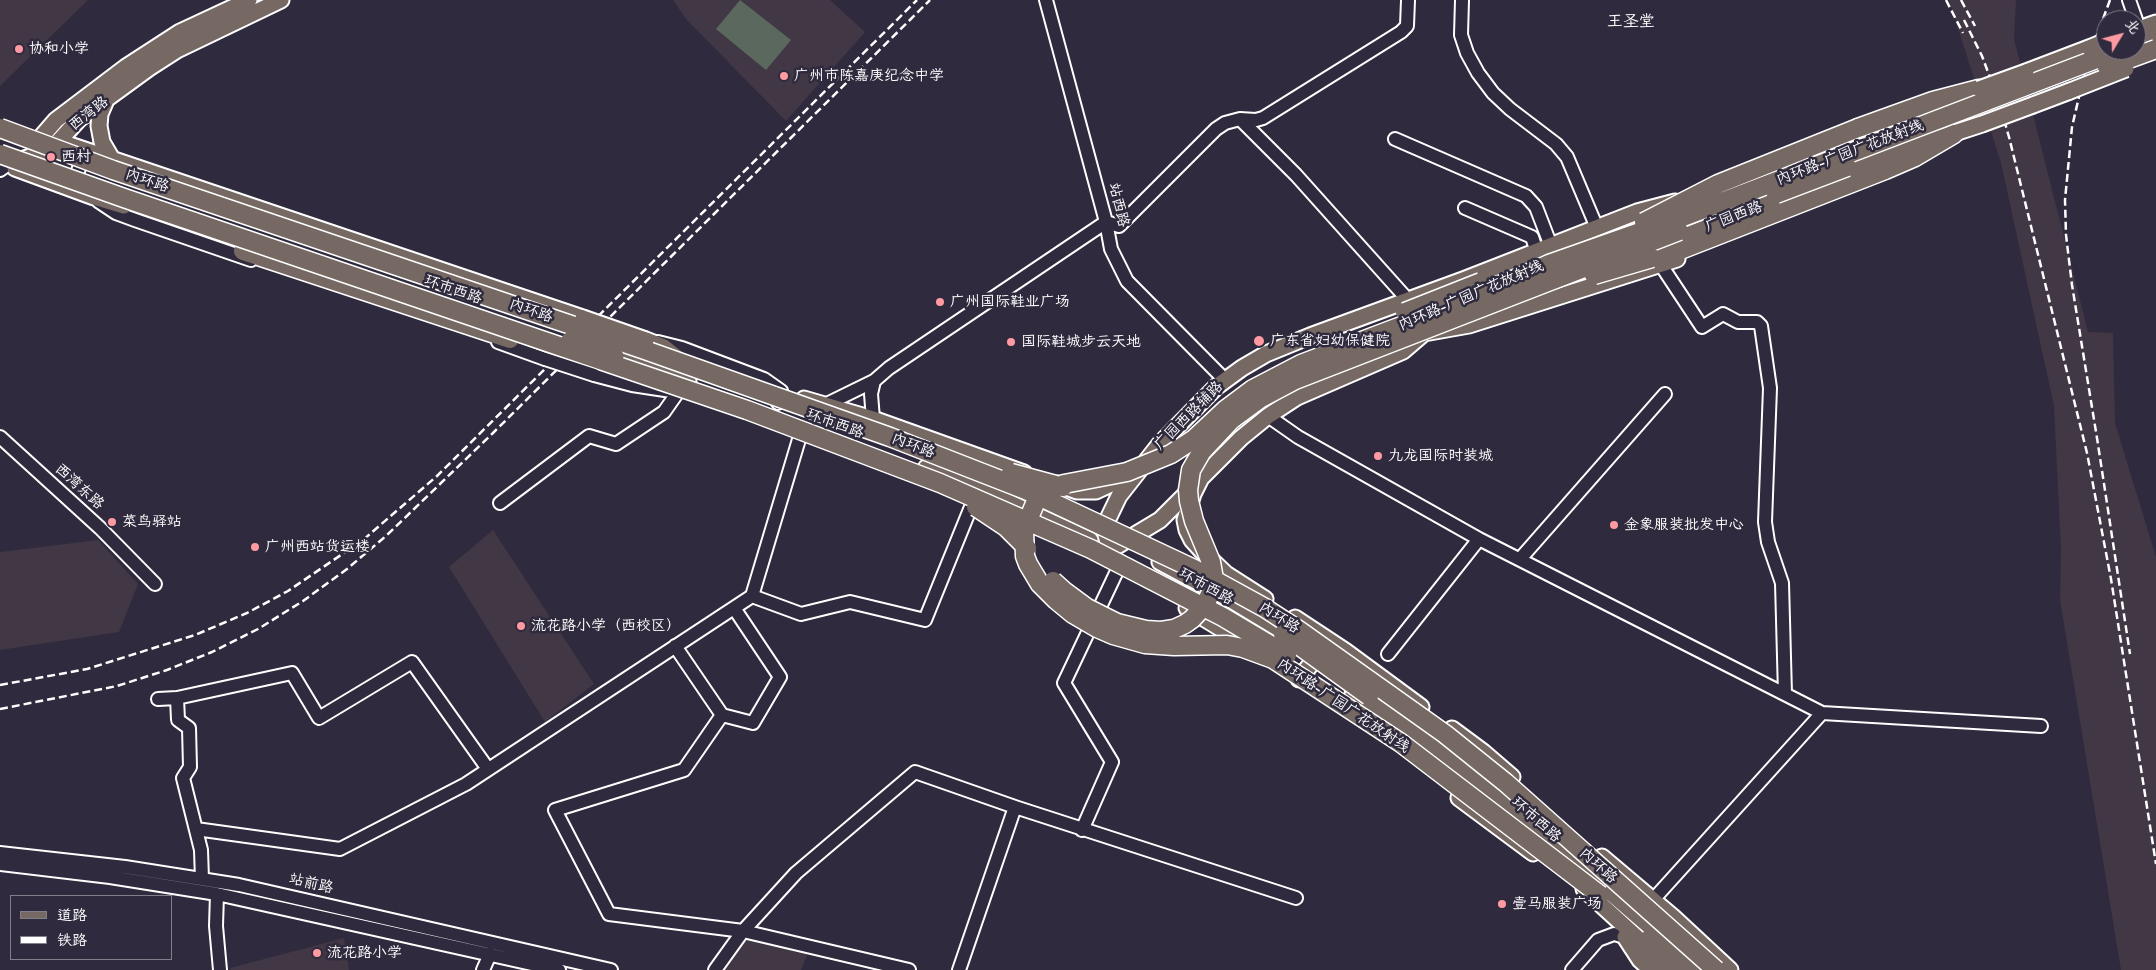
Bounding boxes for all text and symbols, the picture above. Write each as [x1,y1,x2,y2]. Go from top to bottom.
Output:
north arrow [2096,10,2146,60]
district label: 王圣堂 [1607,12,1655,32]
text: 北 [2122,16,2144,37]
place label: 协和小学 [29,40,89,58]
marker: 协和小学 [13,43,25,55]
place label: 广州市陈嘉庚纪念中学 [794,67,944,85]
marker: 广州市陈嘉庚纪念中学 [778,70,790,82]
street label: 西湾路 [66,93,112,135]
street label: 内环路-广园广花放射线 [1774,117,1926,189]
place label: 西村 [61,148,91,166]
marker: 西村 [45,151,57,163]
street label: 内环路 [123,165,171,197]
street label: 站西路 [1104,181,1132,229]
street label: 广园西路 [1703,198,1765,236]
street label: 内环路-广园广花放射线 [1396,257,1546,335]
street label: 环市西路 [422,272,484,308]
place label: 广州国际鞋业广场 [950,293,1070,311]
street label: 内环路 [507,295,555,327]
marker: 广州国际鞋业广场 [934,296,946,308]
place label: 广东省妇幼保健院 [1270,332,1390,350]
place label: 国际鞋城步云天地 [1021,333,1141,351]
marker: 广东省妇幼保健院 [1252,334,1266,348]
marker: 国际鞋城步云天地 [1005,336,1017,348]
street label: 广园西路辅路 [1151,378,1227,454]
street label: 环市西路 [804,405,866,443]
street label: 内环路 [889,430,937,462]
place label: 九龙国际时装城 [1388,447,1493,465]
marker: 九龙国际时装城 [1372,450,1384,462]
street label: 西湾东路 [51,460,107,514]
place label: 菜鸟驿站 [122,513,182,531]
marker: 菜鸟驿站 [106,516,118,528]
place label: 金象服装批发中心 [1624,516,1744,534]
marker: 金象服装批发中心 [1608,519,1620,531]
place label: 广州西站货运楼 [265,538,370,556]
marker: 广州西站货运楼 [249,541,261,553]
street label: 环市西路 [1175,565,1237,609]
street label: 内环路 [1255,598,1303,638]
place label: 流花路小学（西校区） [531,617,681,635]
marker: 流花路小学（西校区） [515,620,527,632]
street label: 内环路-广园广花放射线 [1273,655,1413,757]
street label: 环市西路 [1507,794,1565,846]
street label: 内环路 [1575,844,1621,888]
street label: 站前路 [287,870,335,898]
legend [10,895,172,960]
place label: 壹马服装广场 [1512,895,1602,913]
marker: 壹马服装广场 [1496,898,1508,910]
text: 道路 [57,906,87,924]
text: 铁路 [57,931,87,949]
place label: 流花路小学 [327,944,402,962]
marker: 流花路小学 [311,947,323,959]

